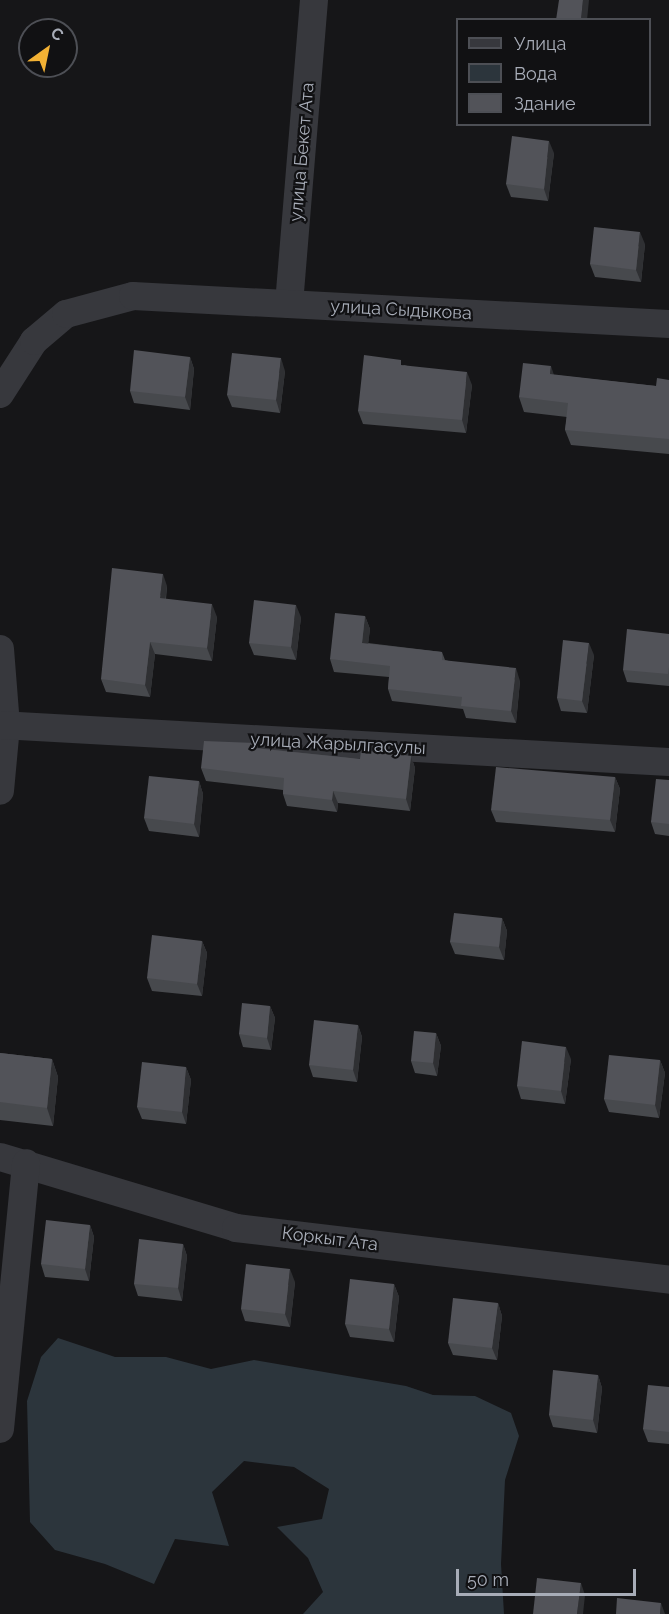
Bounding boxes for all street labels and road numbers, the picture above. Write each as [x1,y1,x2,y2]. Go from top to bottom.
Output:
street label: улица Бекет Ата [285,81,319,223]
street label: улица Сыдыкова [330,296,472,324]
street label: улица Жарылгасулы [250,729,426,759]
street label: Коркыт Ата [280,1222,380,1256]

